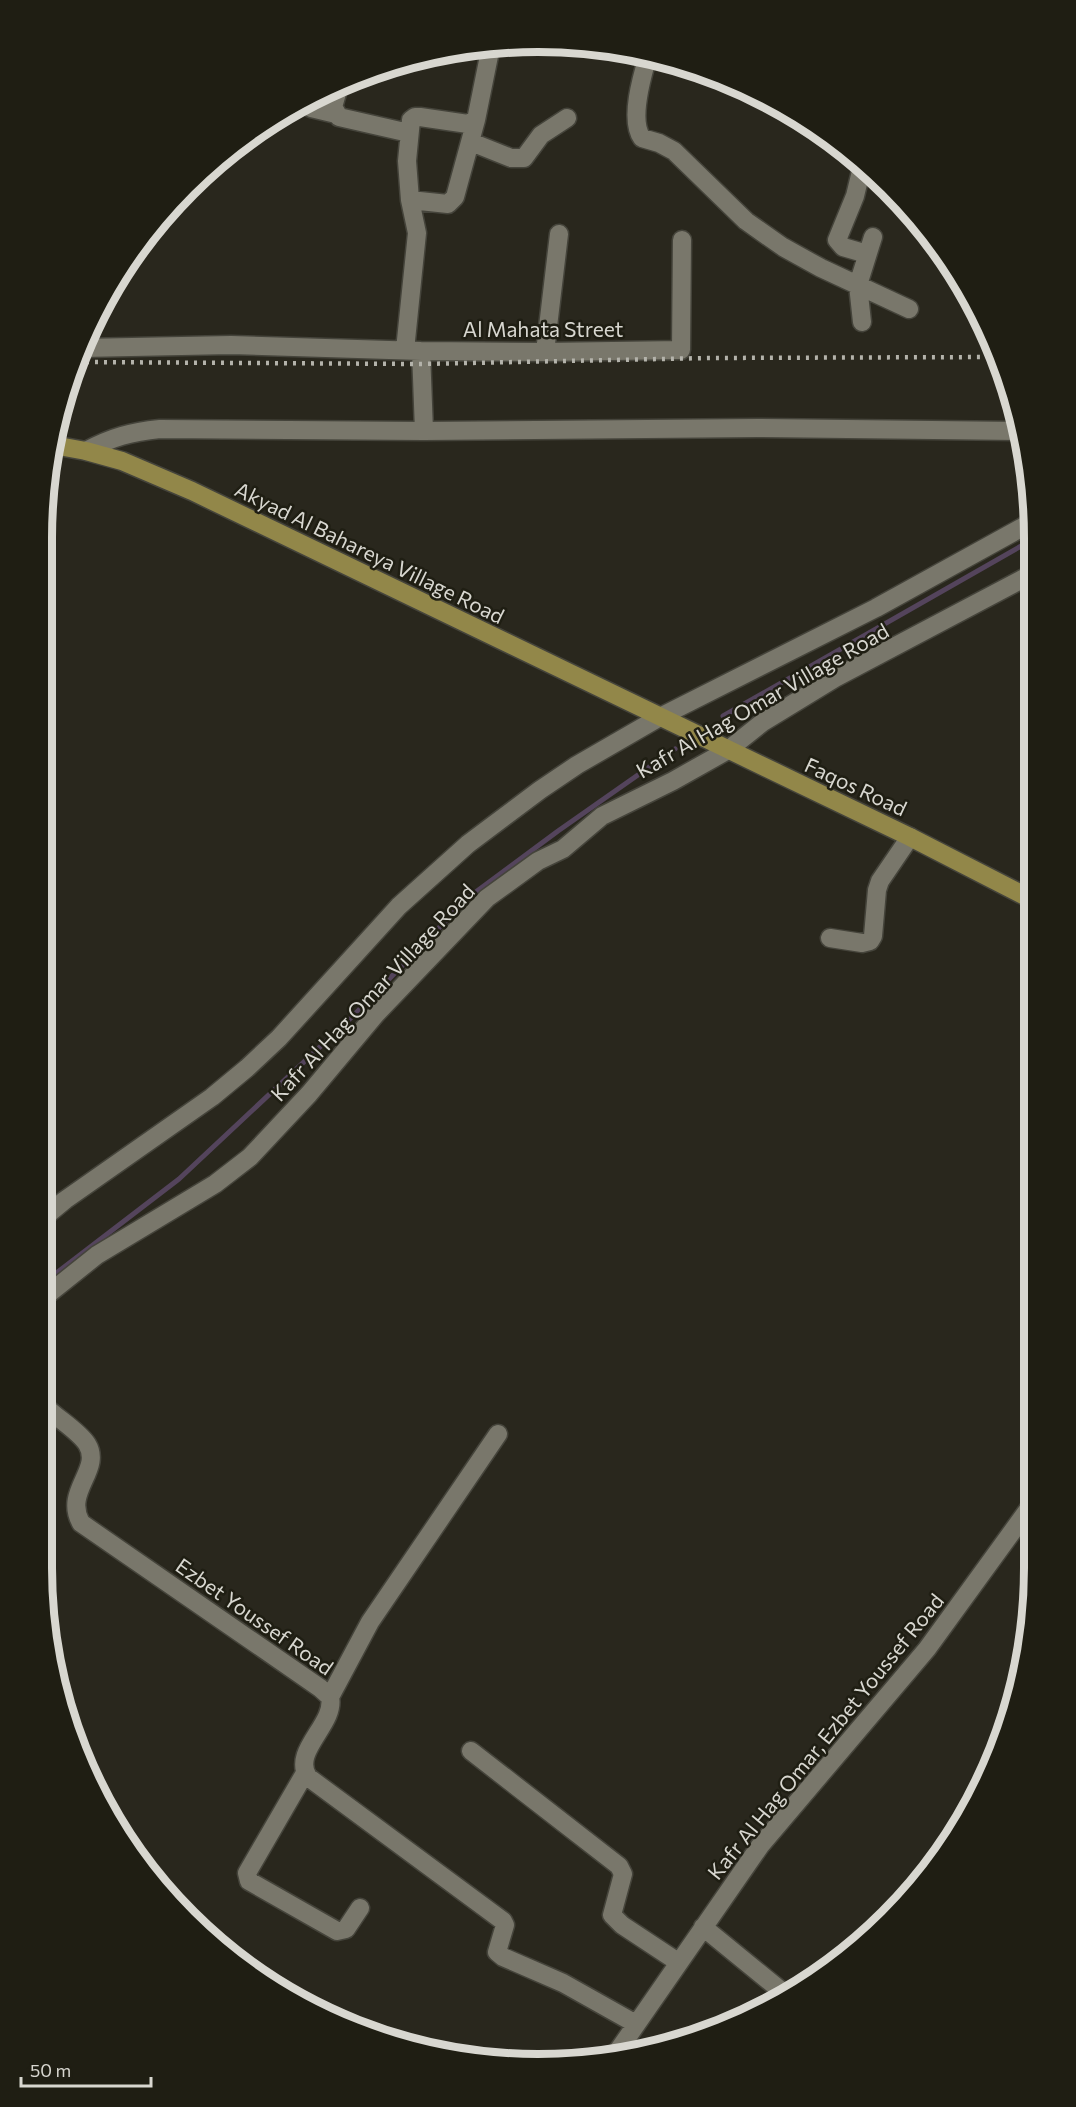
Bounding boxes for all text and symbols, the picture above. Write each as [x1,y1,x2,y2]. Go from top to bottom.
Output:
street label: Al Mahata Street [463,316,623,341]
street label: Akyad Al Bahareya Village Road [231,476,509,628]
street label: Kafr Al Hag Omar Village Road [631,617,893,783]
street label: Faqos Road [801,751,911,821]
street label: Kafr Al Hag Omar Village Road [265,878,479,1106]
street label: Ezbet Youssef Road [172,1552,338,1680]
street label: Kafr Al Hag Omar, Ezbet Youssef Road [702,1588,948,1884]
scale bar [21,2050,152,2088]
text: 50 m [30,2059,71,2081]

